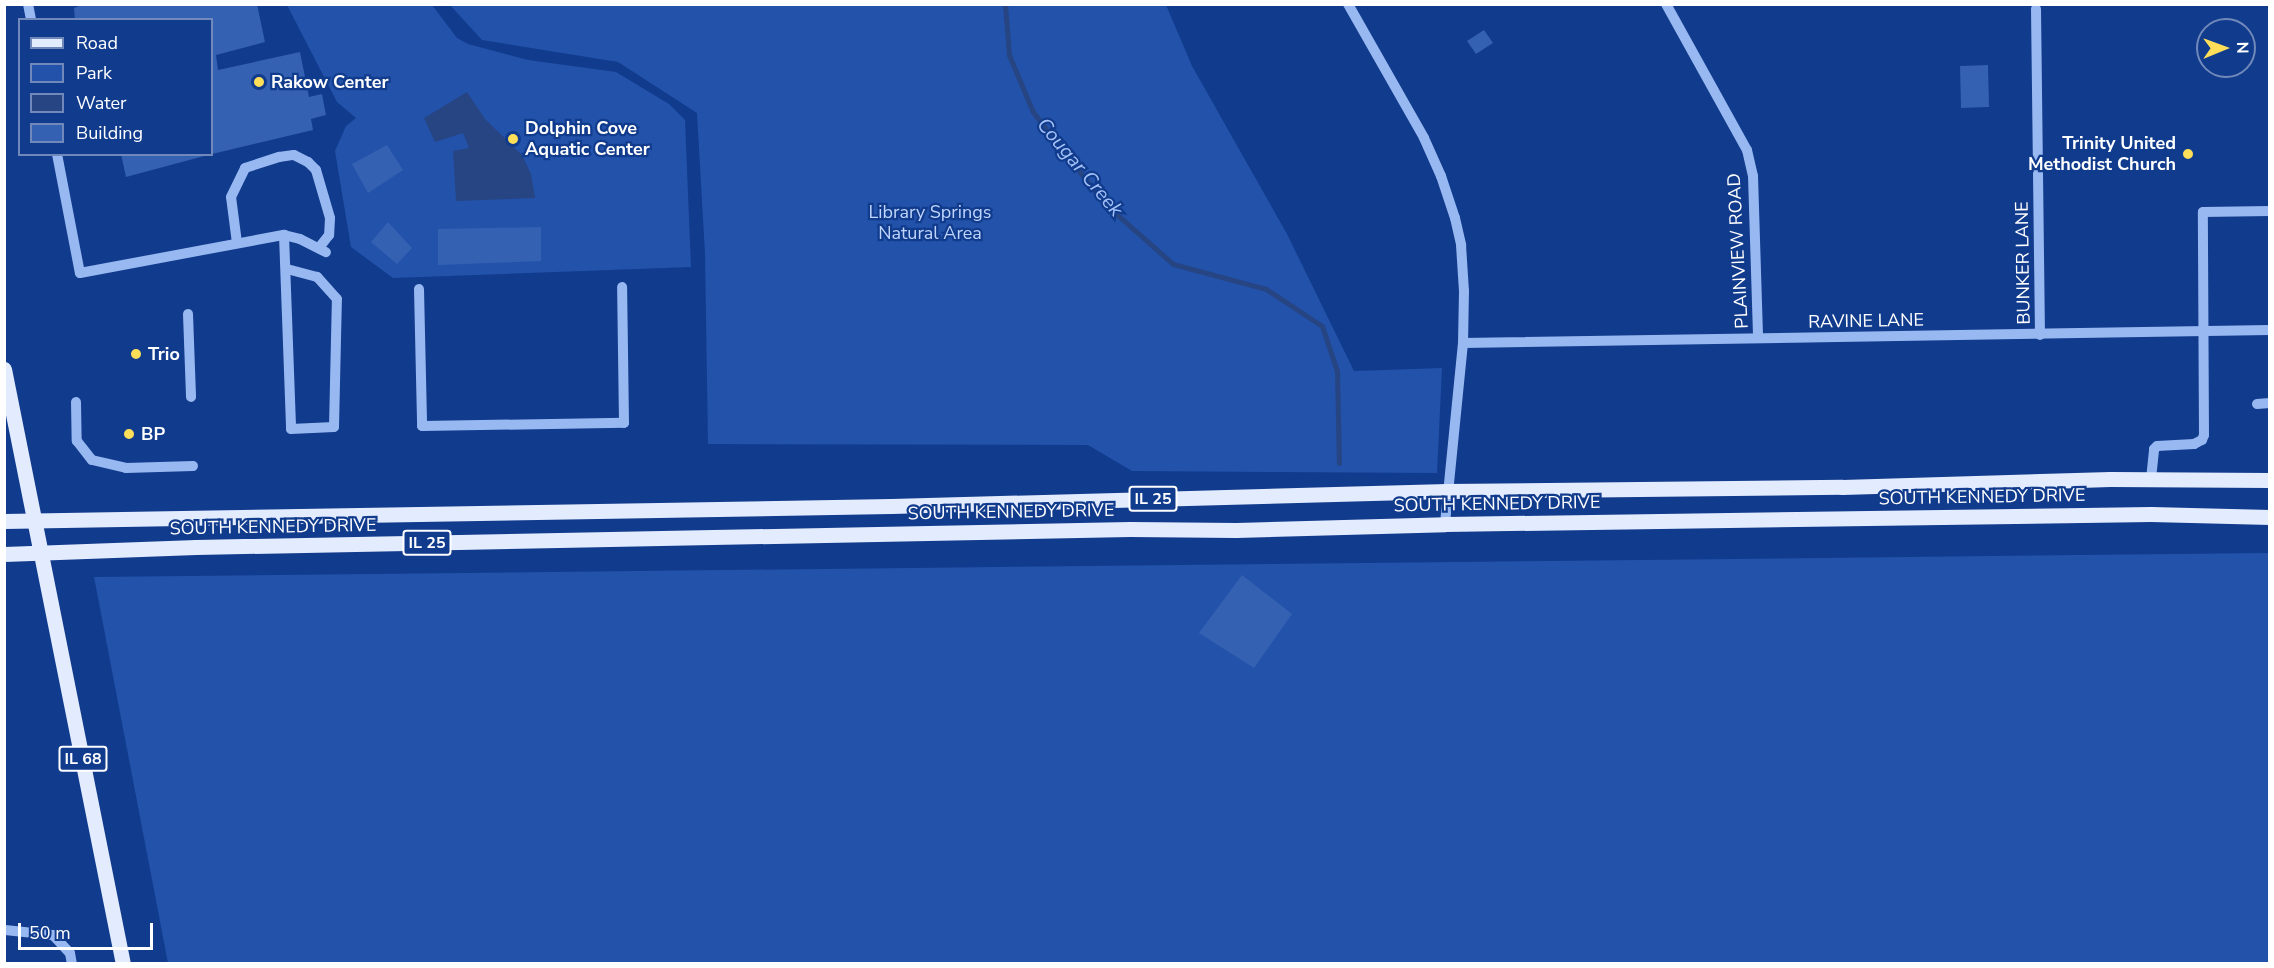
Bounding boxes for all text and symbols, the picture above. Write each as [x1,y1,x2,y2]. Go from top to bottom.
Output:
legend [18,18,213,156]
north arrow [2196,18,2256,78]
text: Road [76,31,118,55]
text: N [2231,42,2253,54]
text: Park [76,61,112,85]
place label: Rakow Center [271,71,388,93]
marker: Rakow Center [252,75,266,89]
text: Water [76,91,127,115]
water label: Cougar Creek [1032,113,1128,221]
place label: Dolphin Cove Aquatic Center [525,118,650,160]
text: Building [76,121,143,145]
marker: Dolphin Cove Aquatic Center [506,132,520,146]
place label: Trinity United Methodist Church [2028,133,2176,176]
marker: Trinity United Methodist Church [2181,147,2195,161]
street label: PLAINVIEW ROAD [1723,173,1753,329]
street label: BUNKER LANE [2011,201,2035,325]
park label: Library Springs Natural Area [869,202,991,244]
street label: RAVINE LANE [1808,309,1924,333]
place label: Trio [148,343,180,365]
marker: Trio [129,347,143,361]
place label: BP [141,423,165,445]
marker: BP [122,427,136,441]
street label: SOUTH KENNEDY DRIVE [1878,484,2086,510]
road number: IL 25 [1128,486,1178,512]
street label: SOUTH KENNEDY DRIVE [1393,491,1601,517]
street label: SOUTH KENNEDY DRIVE [907,499,1115,525]
street label: SOUTH KENNEDY DRIVE [169,514,377,540]
road number: IL 25 [402,530,452,556]
road number: IL 68 [58,746,109,772]
scale bar [21,911,156,949]
text: 50 m [29,921,71,945]

